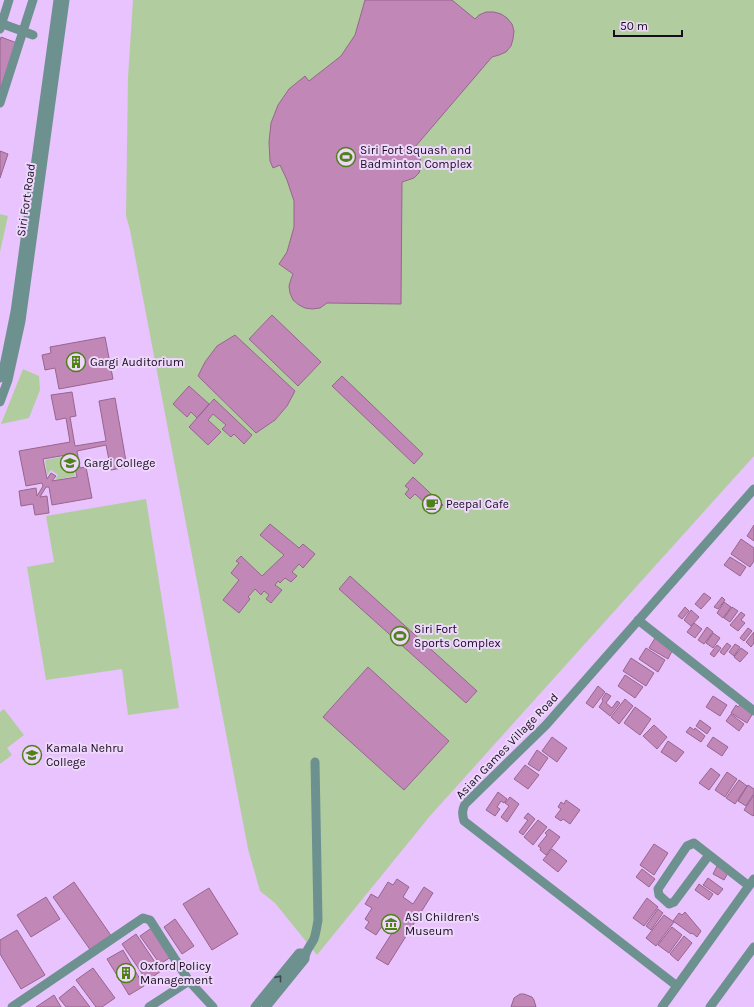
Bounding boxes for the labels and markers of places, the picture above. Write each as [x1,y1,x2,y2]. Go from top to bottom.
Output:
place label: Siri Fort Squash and Badminton Complex [360,143,472,171]
sports icon: Siri Fort Squash and Badminton Complex [335,146,357,168]
building icon: Gargi Auditorium [65,351,87,373]
place label: Gargi Auditorium [90,355,184,369]
school or university icon: Gargi College [59,452,81,474]
place label: Gargi College [84,456,155,470]
cafe icon: Peepal Cafe [421,493,443,515]
place label: Peepal Cafe [446,497,509,511]
place label: Siri Fort Sports Complex [414,622,501,650]
sports icon: Siri Fort Sports Complex [389,625,411,647]
place label: Kamala Nehru College [46,741,124,769]
school or university icon: Kamala Nehru College [21,744,43,766]
place label: ASI Children's Museum [405,910,480,938]
museum icon: ASI Children's Museum [380,913,402,935]
place label: Oxford Policy Management [140,959,213,987]
building icon: Oxford Policy Management [115,962,137,984]

